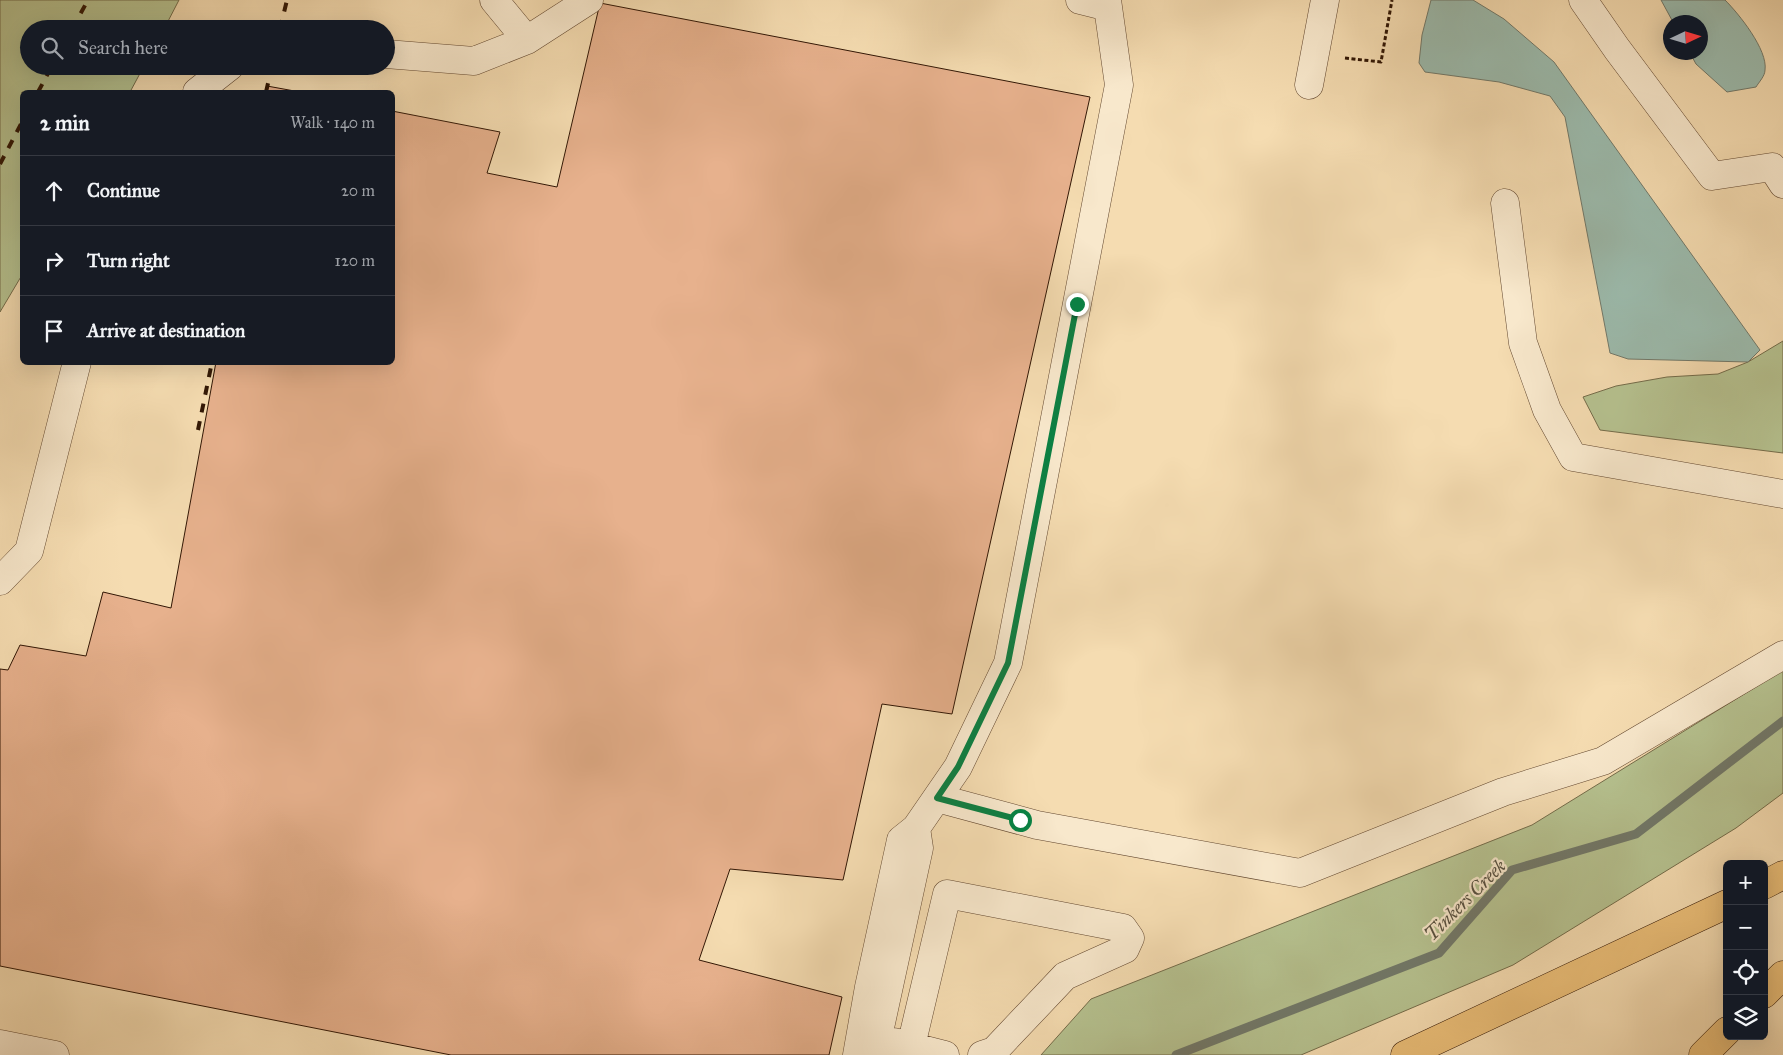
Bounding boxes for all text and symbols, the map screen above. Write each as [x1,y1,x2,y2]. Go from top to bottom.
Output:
north arrow [1663,15,1708,60]
search box [20,20,395,75]
icon: search [38,34,66,62]
text: Search here [78,36,168,59]
text: 2 min [40,110,90,136]
text: Walk · 140 m [290,113,375,132]
icon: ahead [40,177,68,205]
text: Continue [87,179,160,202]
text: 20 m [341,181,375,200]
icon: right [40,247,68,275]
text: Turn right [87,249,170,272]
text: 120 m [335,251,375,270]
route end [1066,293,1089,316]
icon: arrive [40,317,68,345]
text: Arrive at destination [87,319,245,342]
route start [1009,809,1032,832]
water label: Tinkers Creek [1419,854,1511,946]
map controls [1723,860,1768,1040]
button: + [1723,860,1768,905]
button: − [1723,905,1768,950]
button: locate [1723,950,1768,995]
button: layers [1723,995,1768,1040]

